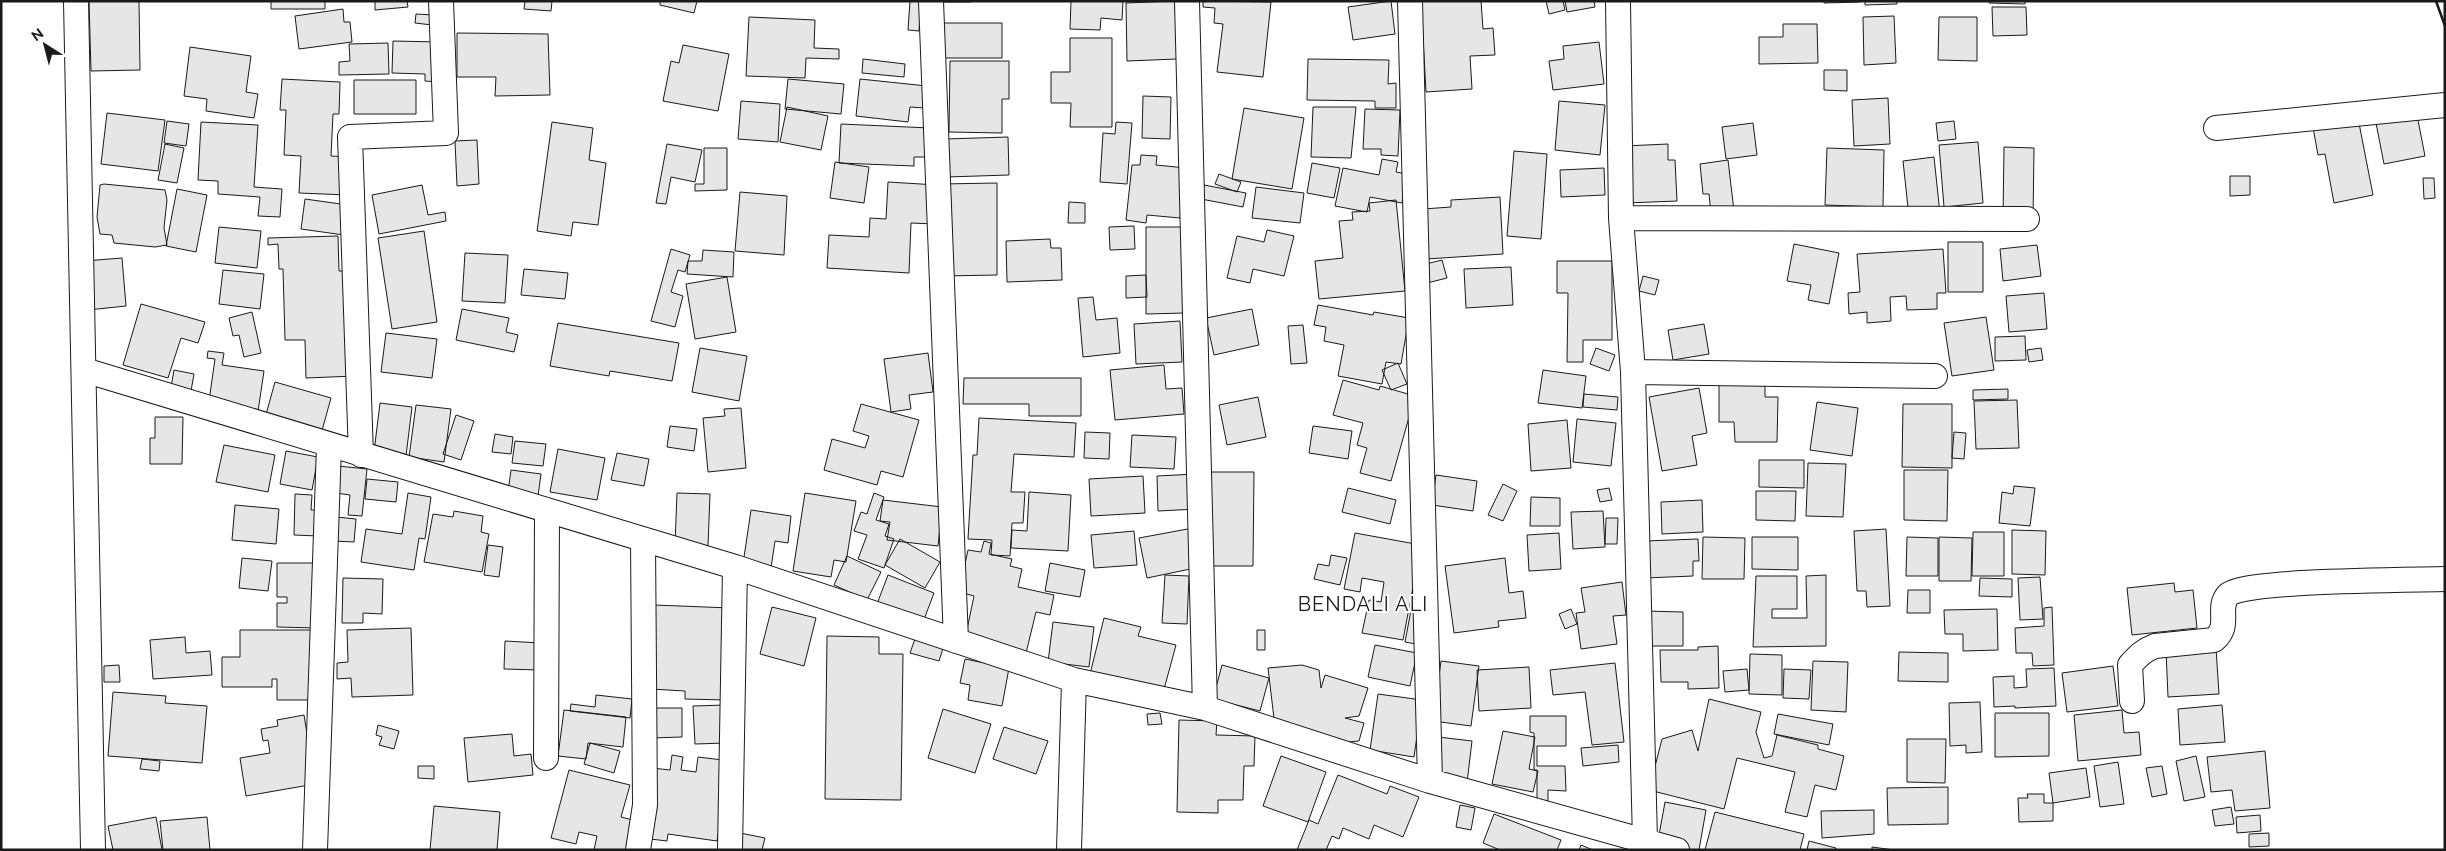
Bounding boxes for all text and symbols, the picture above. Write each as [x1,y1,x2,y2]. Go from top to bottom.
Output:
north arrow [20,20,70,70]
text: N [28,25,46,44]
district label: BENDALI ALI [1298,592,1428,616]

